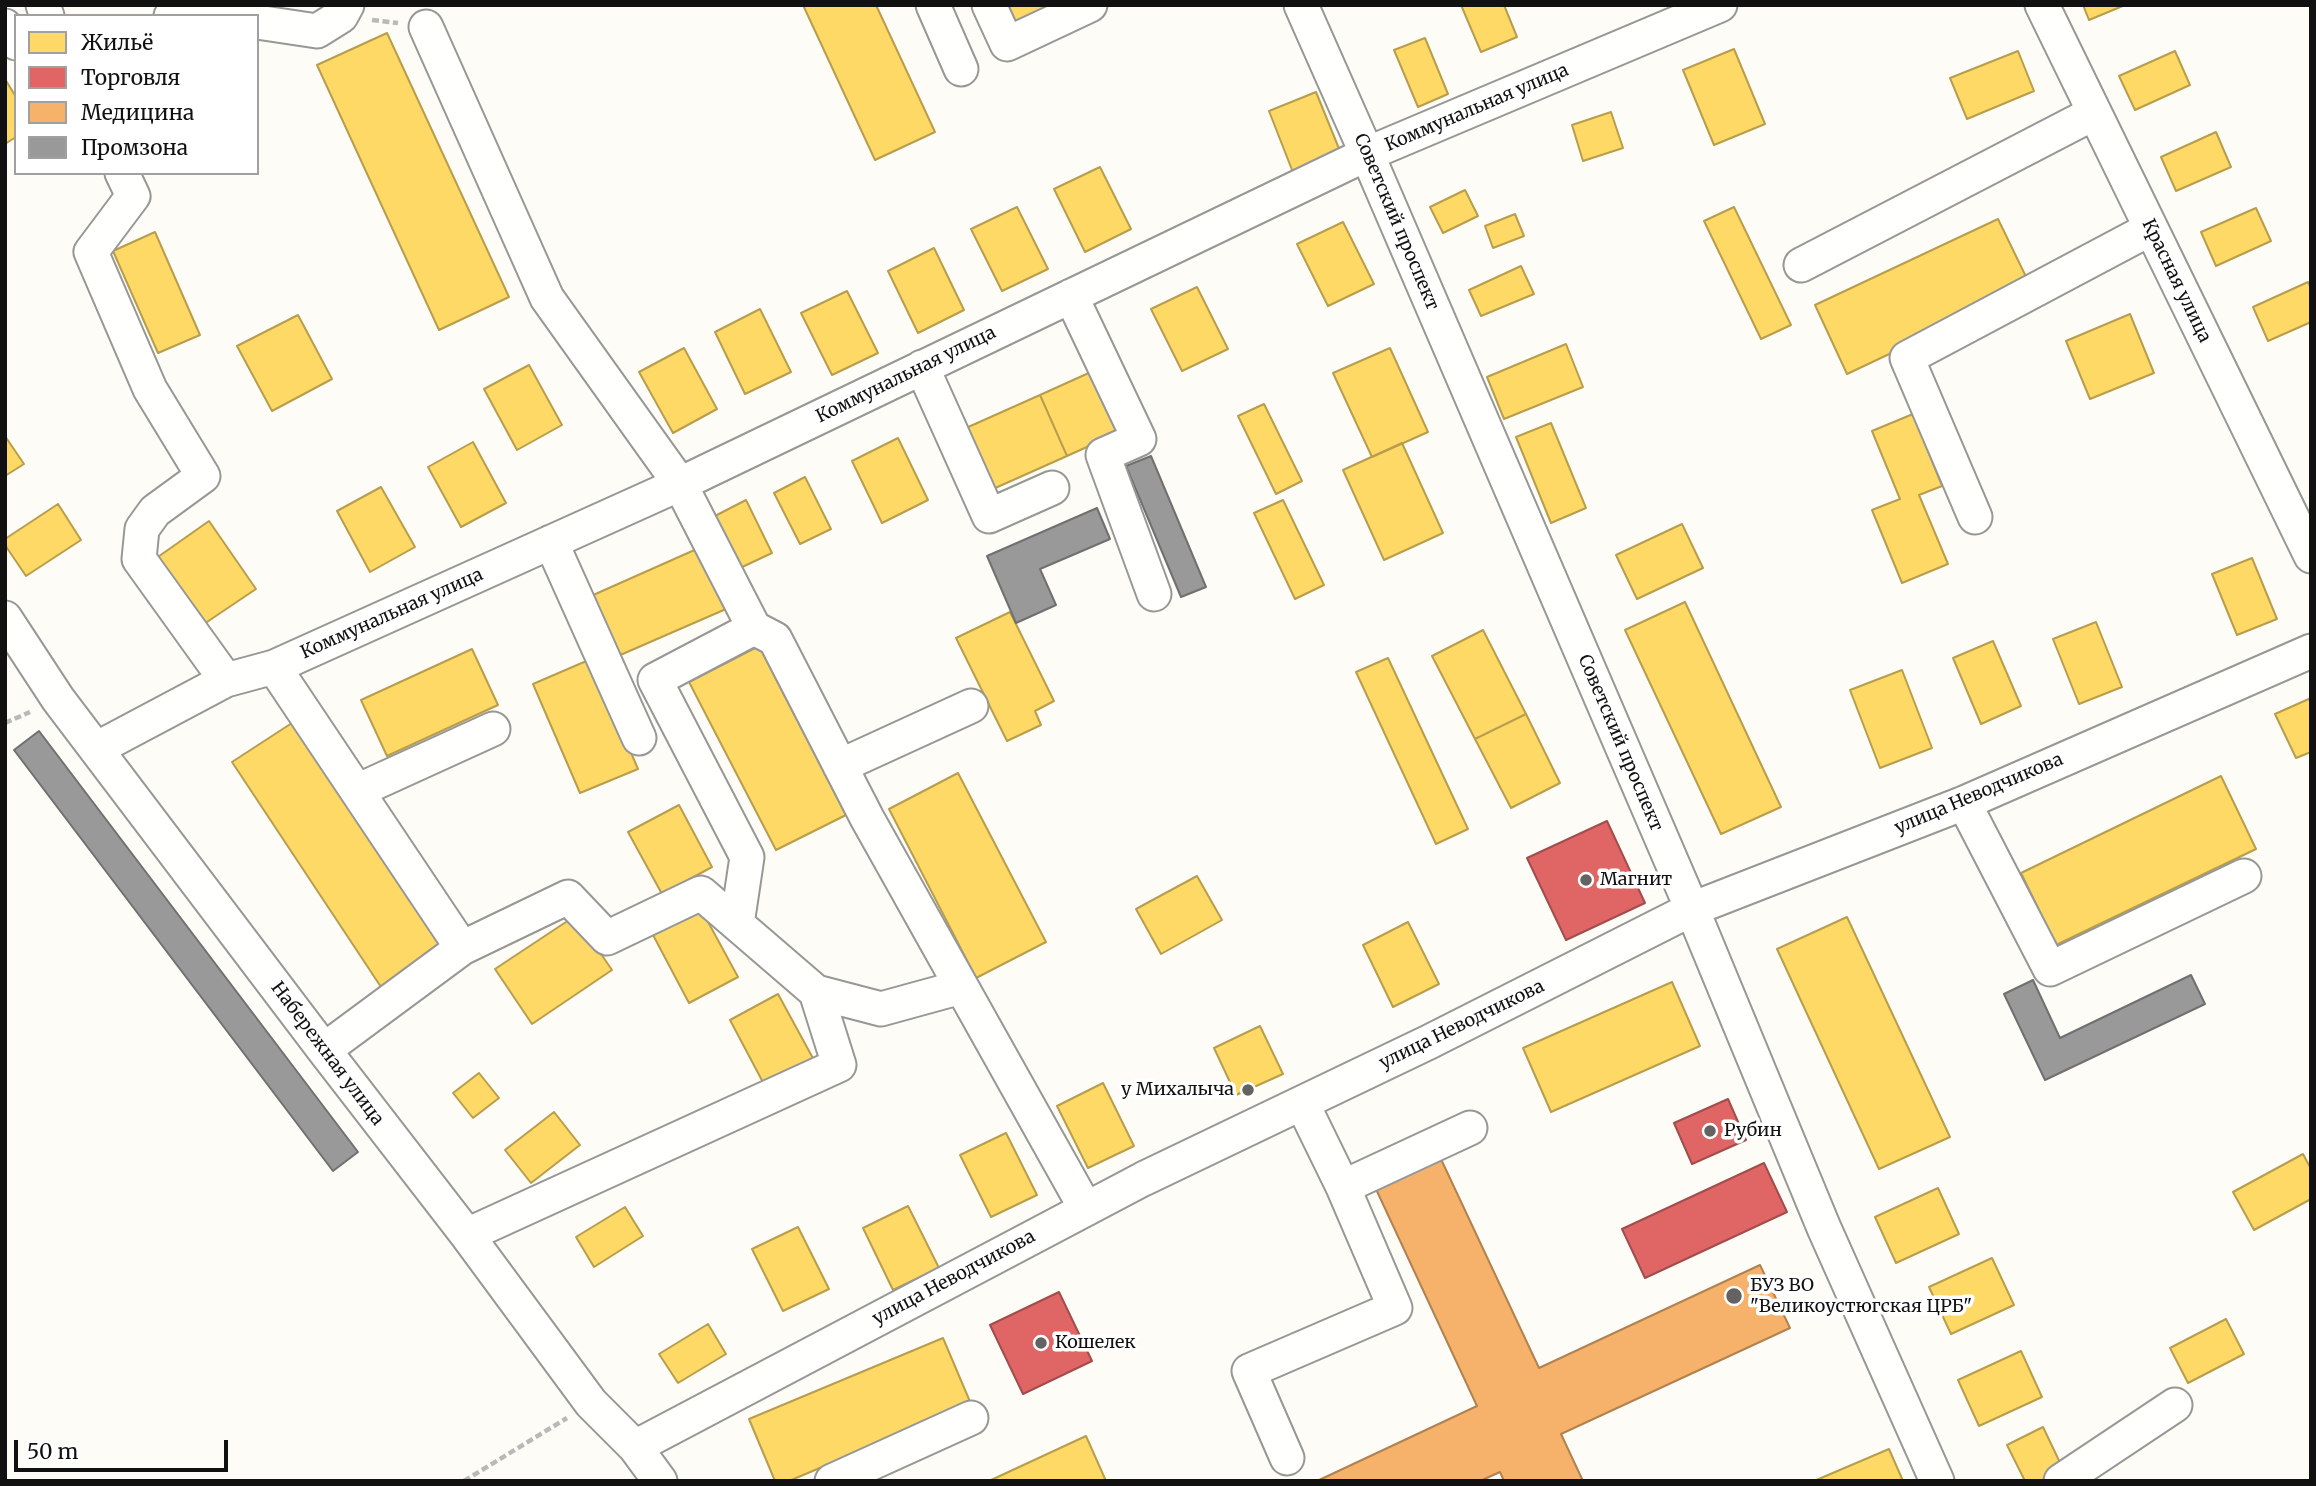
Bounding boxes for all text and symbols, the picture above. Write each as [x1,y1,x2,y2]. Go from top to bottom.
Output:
legend [14,14,259,175]
text: Жильё [81,29,153,56]
street label: Коммунальная улица [1382,60,1572,156]
text: Торговля [81,64,180,91]
text: Медицина [81,99,194,126]
street label: Советский проспект [1349,130,1443,314]
text: Промзона [81,134,188,161]
street label: Красная улица [2137,216,2215,346]
street label: Коммунальная улица [813,322,999,428]
street label: Коммунальная улица [298,564,486,664]
street label: Советский проспект [1573,651,1667,835]
street label: улица Неводчикова [1892,749,2066,839]
place label: Магнит [1600,869,1672,891]
marker: Магнит [1578,872,1594,888]
street label: улица Неводчикова [1376,976,1548,1074]
street label: Набережная улица [266,978,388,1130]
place label: у Михалыча [1121,1079,1234,1101]
marker: у Михалыча [1240,1082,1256,1098]
place label: Рубин [1724,1120,1782,1142]
marker: Рубин [1702,1123,1718,1139]
street label: улица Неводчикова [869,1226,1039,1330]
place label: БУЗ ВО "Великоустюгская ЦРБ" [1750,1275,1972,1318]
marker: БУЗ ВО "Великоустюгская ЦРБ" [1724,1286,1744,1306]
place label: Кошелек [1055,1332,1136,1354]
marker: Кошелек [1033,1335,1049,1351]
scale bar [18,1426,231,1470]
text: 50 m [27,1438,78,1465]

